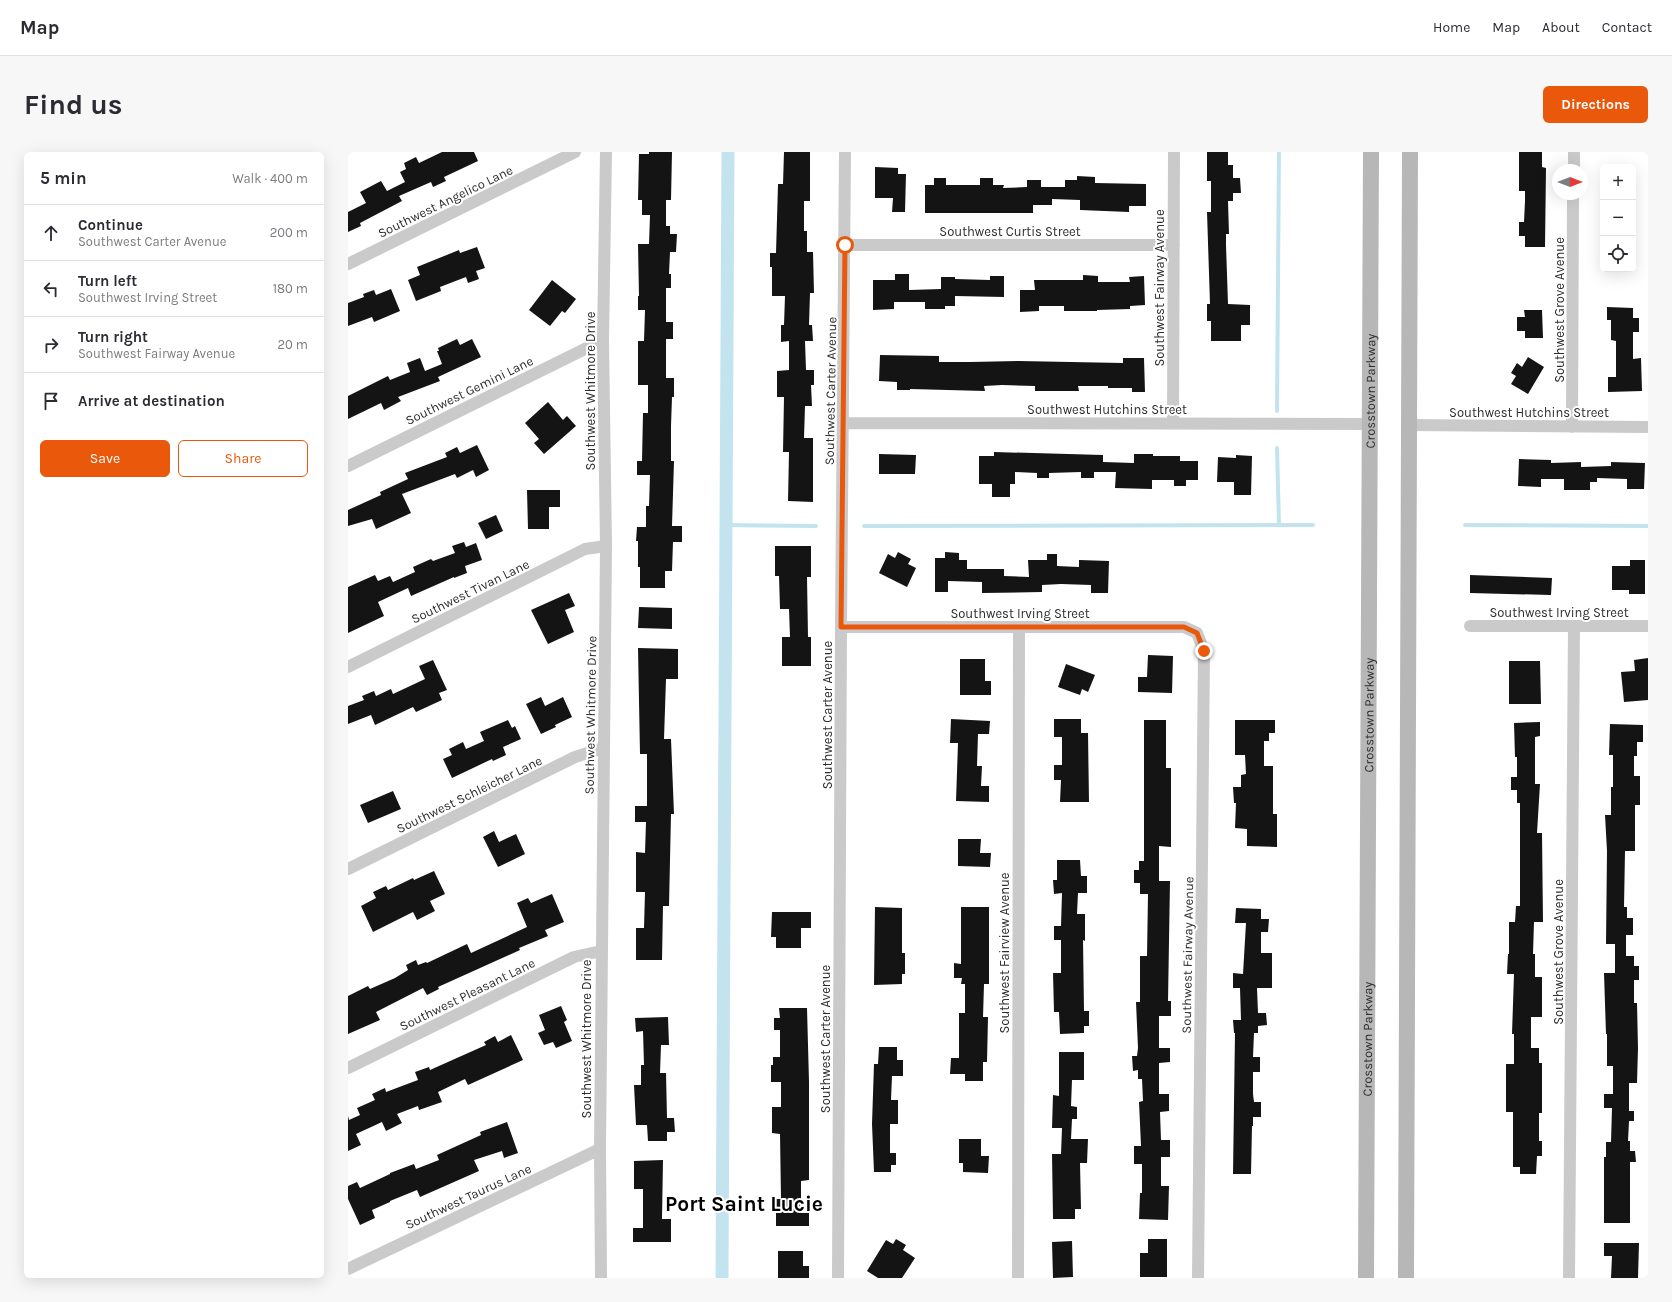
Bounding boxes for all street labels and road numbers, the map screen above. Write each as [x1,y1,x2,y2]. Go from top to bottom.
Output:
street label: Southwest Angelico Lane [375,162,515,241]
street label: Southwest Fairway Avenue [1152,209,1167,367]
street label: Southwest Curtis Street [939,224,1081,239]
street label: Southwest Grove Avenue [1552,237,1567,383]
street label: Southwest Whitmore Drive [583,311,598,470]
street label: Southwest Carter Avenue [822,316,839,465]
street label: Crosstown Parkway [1363,334,1378,449]
street label: Southwest Gemini Lane [403,353,536,428]
street label: Southwest Hutchins Street [1027,402,1187,417]
street label: Southwest Hutchins Street [1449,405,1609,420]
street label: Southwest Tivan Lane [409,556,532,627]
street label: Southwest Irving Street [1489,605,1629,620]
street label: Southwest Irving Street [950,606,1090,621]
street label: Southwest Whitmore Drive [582,635,599,795]
street label: Southwest Carter Avenue [820,640,835,789]
street label: Crosstown Parkway [1361,658,1377,773]
street label: Southwest Schleicher Lane [394,753,545,836]
street label: Southwest Fairview Avenue [997,872,1012,1034]
street label: Southwest Fairway Avenue [1179,876,1196,1034]
street label: Southwest Grove Avenue [1551,879,1566,1025]
street label: Southwest Pleasant Lane [397,955,538,1034]
street label: Southwest Whitmore Drive [579,959,594,1118]
street label: Southwest Carter Avenue [818,964,833,1113]
street label: Crosstown Parkway [1360,982,1375,1096]
street label: Southwest Taurus Lane [403,1161,534,1232]

